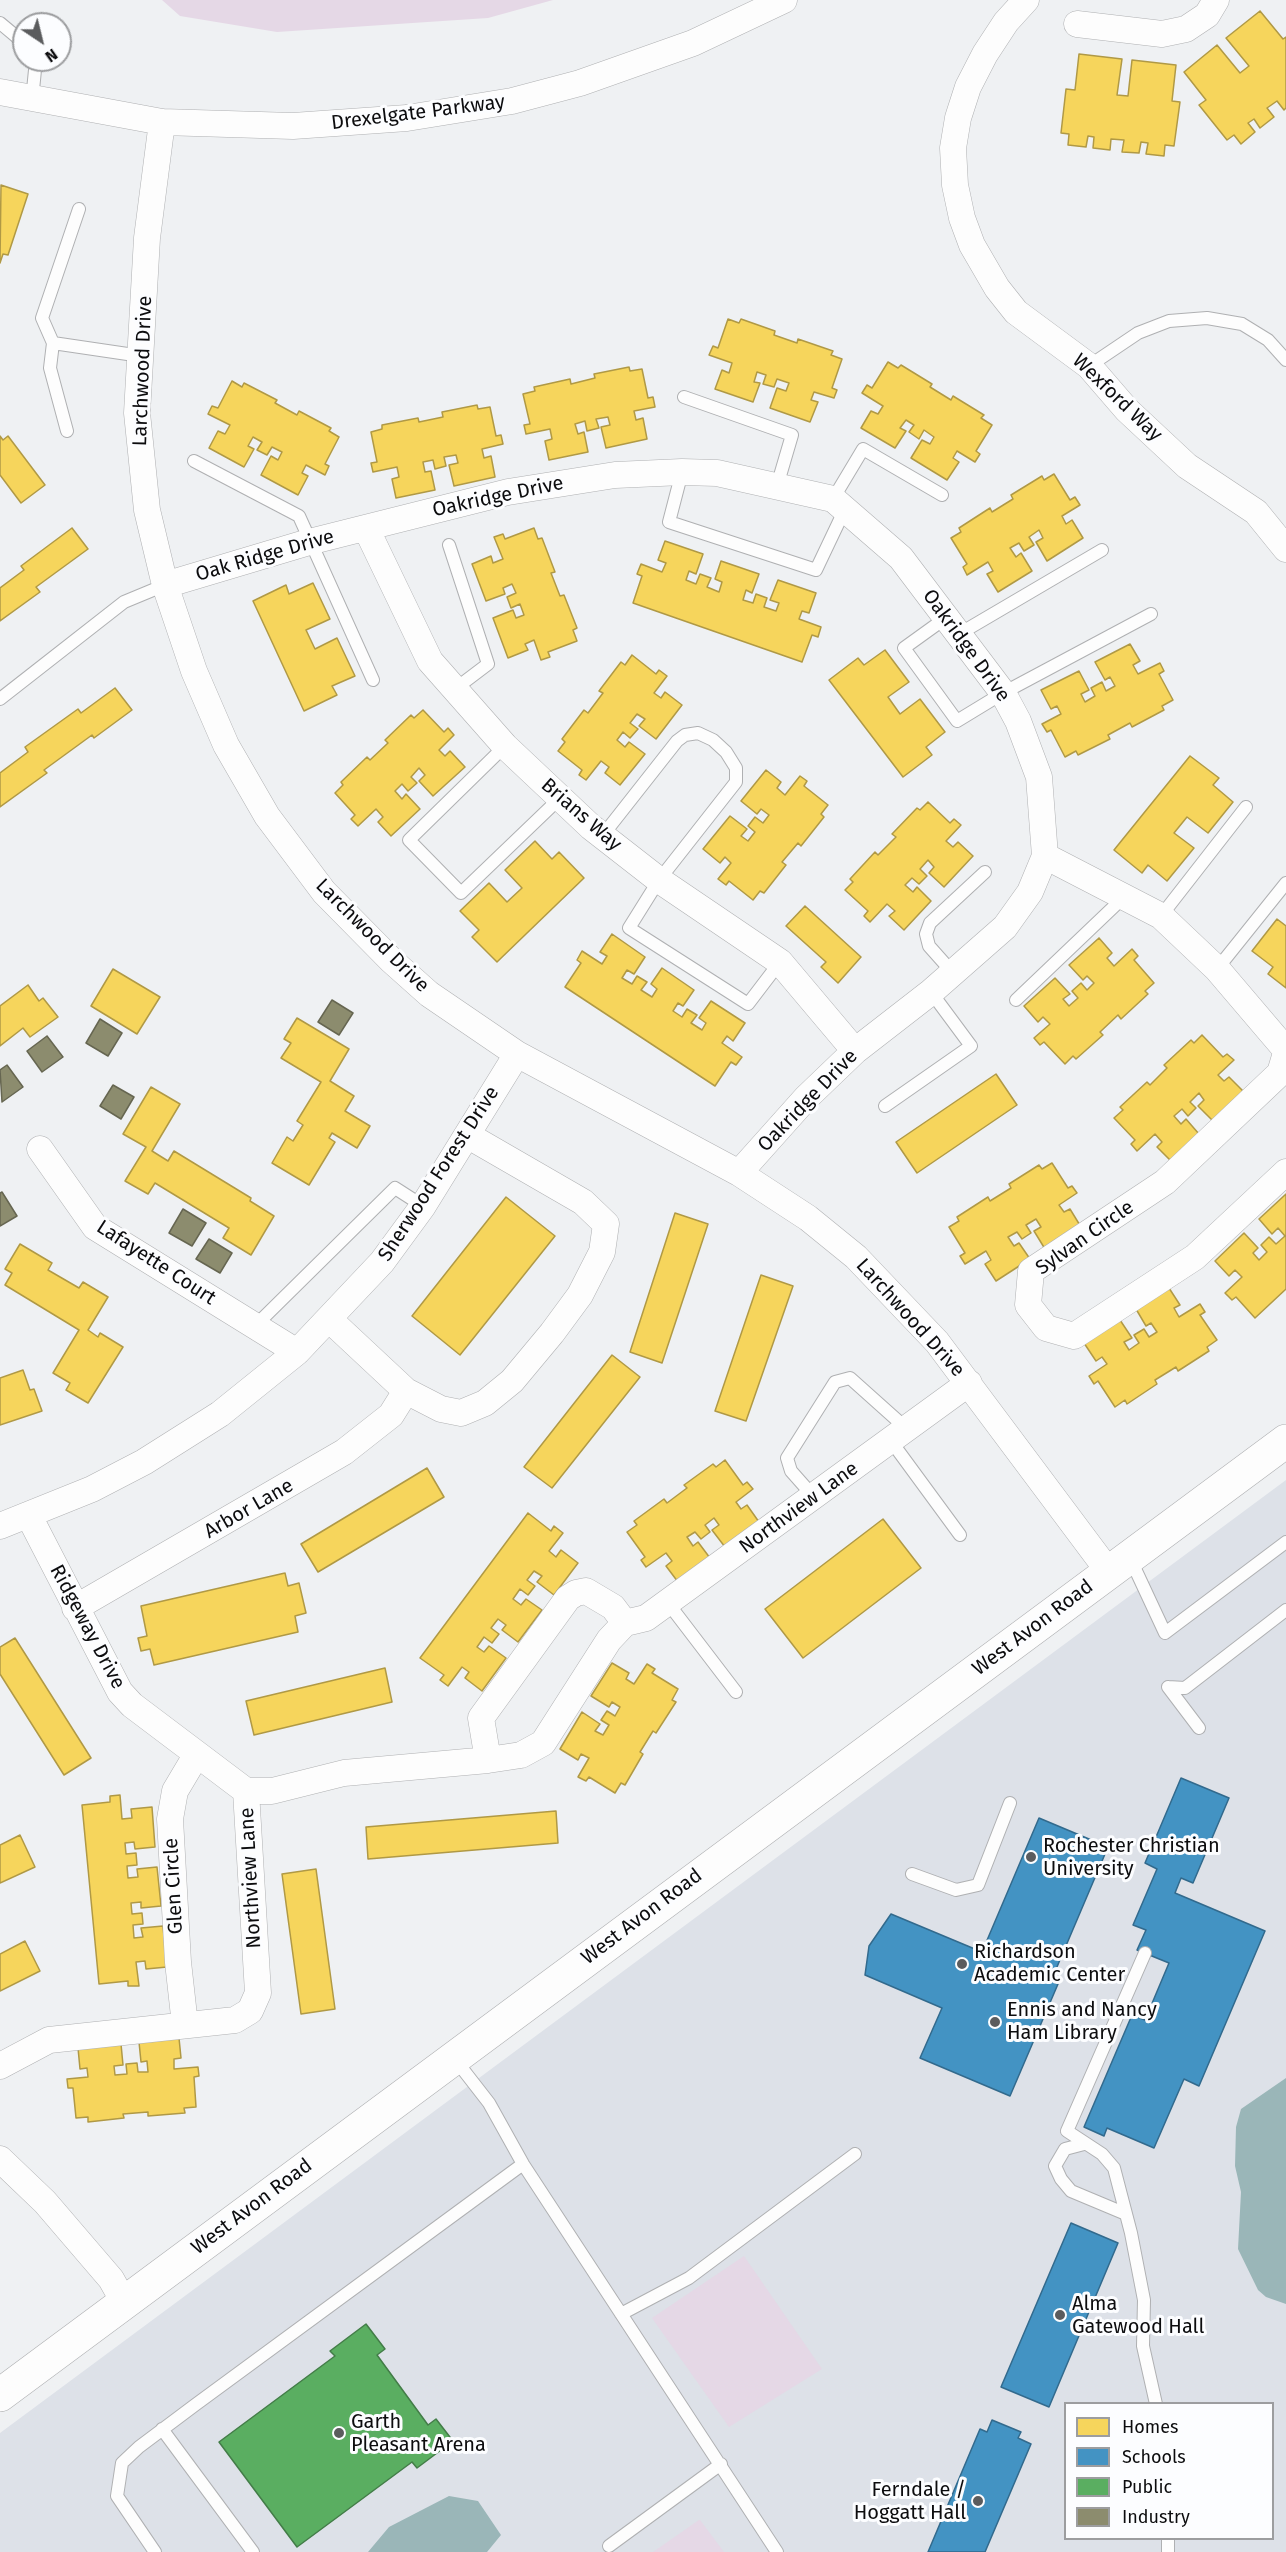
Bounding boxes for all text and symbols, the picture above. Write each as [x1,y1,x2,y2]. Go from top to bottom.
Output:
north arrow [12,12,72,72]
text: N [42,45,61,66]
street label: Drexelgate Parkway [330,90,506,136]
street label: Larchwood Drive [128,295,158,447]
street label: Wexford Way [1067,349,1167,447]
street label: Oakridge Drive [430,471,566,523]
street label: Oak Ridge Drive [193,525,337,587]
street label: Oakridge Drive [917,585,1015,707]
street label: Brians Way [536,773,626,857]
street label: Larchwood Drive [310,874,434,998]
street label: Oakridge Drive [753,1045,863,1157]
street label: Sherwood Forest Drive [373,1082,505,1266]
street label: Sylvan Circle [1032,1196,1138,1280]
street label: Lafayette Court [92,1215,220,1311]
street label: Larchwood Drive [851,1254,969,1382]
street label: Northview Lane [735,1457,863,1559]
street label: Arbor Lane [200,1474,298,1544]
street label: Ridgeway Drive [44,1561,130,1693]
street label: West Avon Road [968,1575,1098,1681]
street label: Northview Lane [235,1807,267,1949]
place label: Rochester Christian University [1043,1834,1220,1881]
street label: Glen Circle [159,1837,189,1935]
marker: Rochester Christian University [1024,1850,1038,1864]
street label: West Avon Road [577,1864,707,1970]
place label: Richardson Academic Center [974,1940,1125,1987]
marker: Richardson Academic Center [955,1957,969,1971]
place label: Ennis and Nancy Ham Library [1007,1998,1157,2045]
marker: Ennis and Nancy Ham Library [988,2015,1002,2029]
street label: West Avon Road [187,2154,317,2260]
place label: Alma Gatewood Hall [1072,2292,1204,2339]
marker: Alma Gatewood Hall [1053,2308,1067,2322]
legend [1064,2402,1274,2540]
place label: Garth Pleasant Arena [351,2410,486,2457]
text: Homes [1122,2416,1178,2438]
marker: Garth Pleasant Arena [332,2426,346,2440]
text: Schools [1122,2446,1186,2468]
text: Public [1122,2476,1172,2498]
place label: Ferndale / Hoggatt Hall [854,2478,966,2525]
marker: Ferndale / Hoggatt Hall [971,2494,985,2508]
text: Industry [1122,2506,1190,2528]

